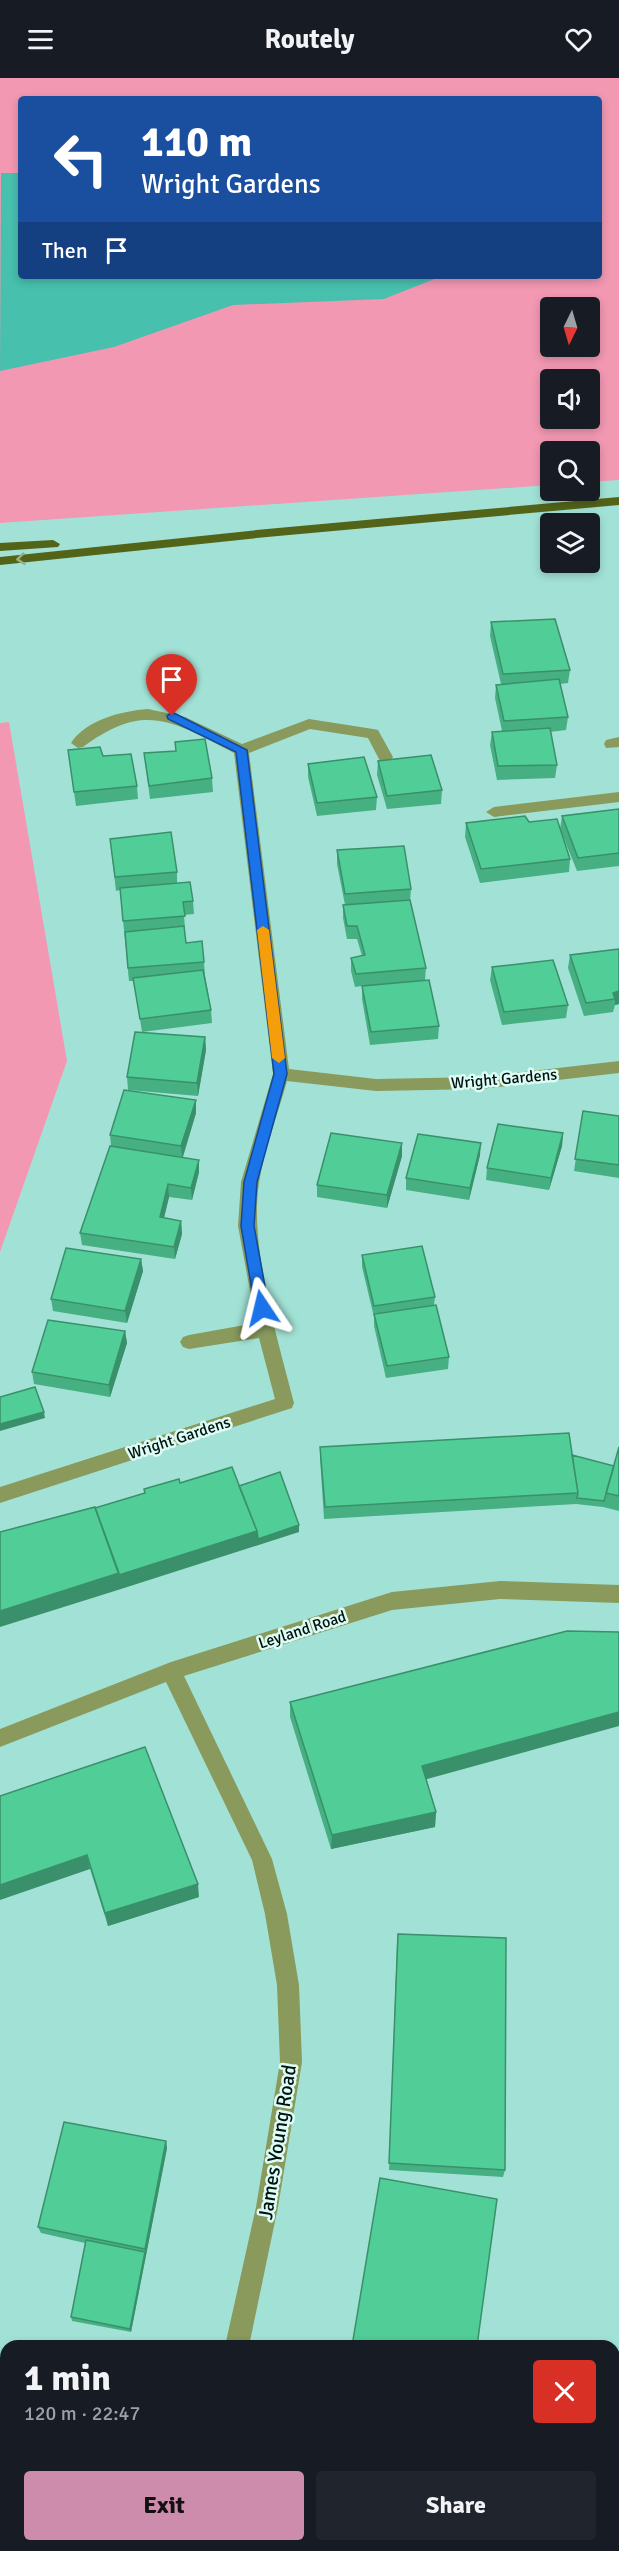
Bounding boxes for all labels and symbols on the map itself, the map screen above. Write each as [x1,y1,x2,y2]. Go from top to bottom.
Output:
north arrow [540,297,600,357]
one-way arrow [17,552,26,565]
pin [146,654,197,716]
street label: Wright Gardens [450,1064,558,1094]
position arrow [230,1276,294,1340]
street label: Wright Gardens [126,1412,233,1464]
street label: Leyland Road [256,1606,349,1654]
street label: James Young Road [253,2063,302,2221]

